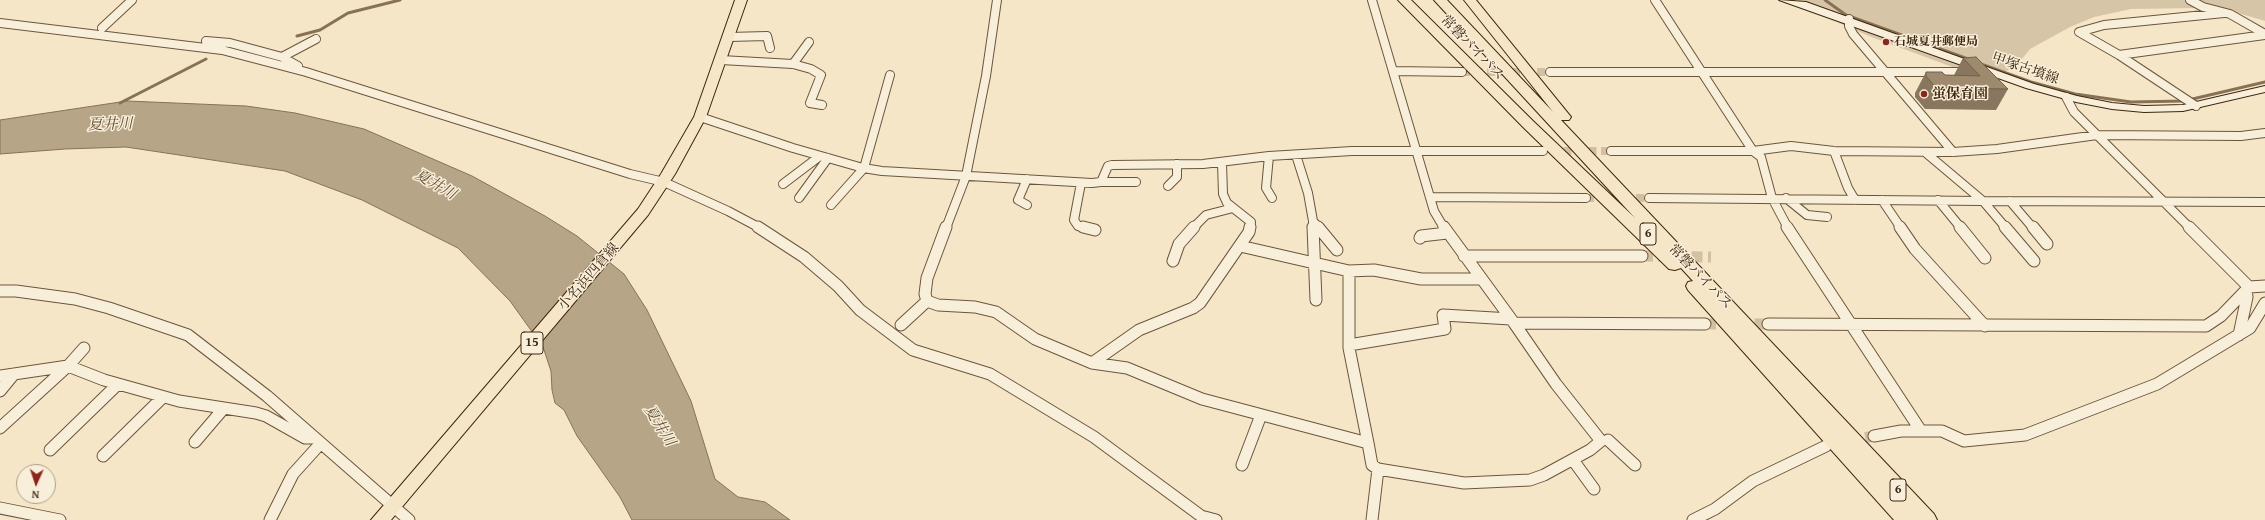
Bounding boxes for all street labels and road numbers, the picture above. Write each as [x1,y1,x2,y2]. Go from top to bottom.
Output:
street label: 常磐バイパス [1437,12,1507,84]
street label: 甲塚古墳線 [1989,50,2061,88]
road number: 6 [1640,223,1656,245]
street label: 小名浜四倉線 [555,240,623,314]
street label: 常磐バイパス [1665,241,1735,313]
road number: 15 [521,332,543,354]
road number: 6 [1890,479,1906,501]

